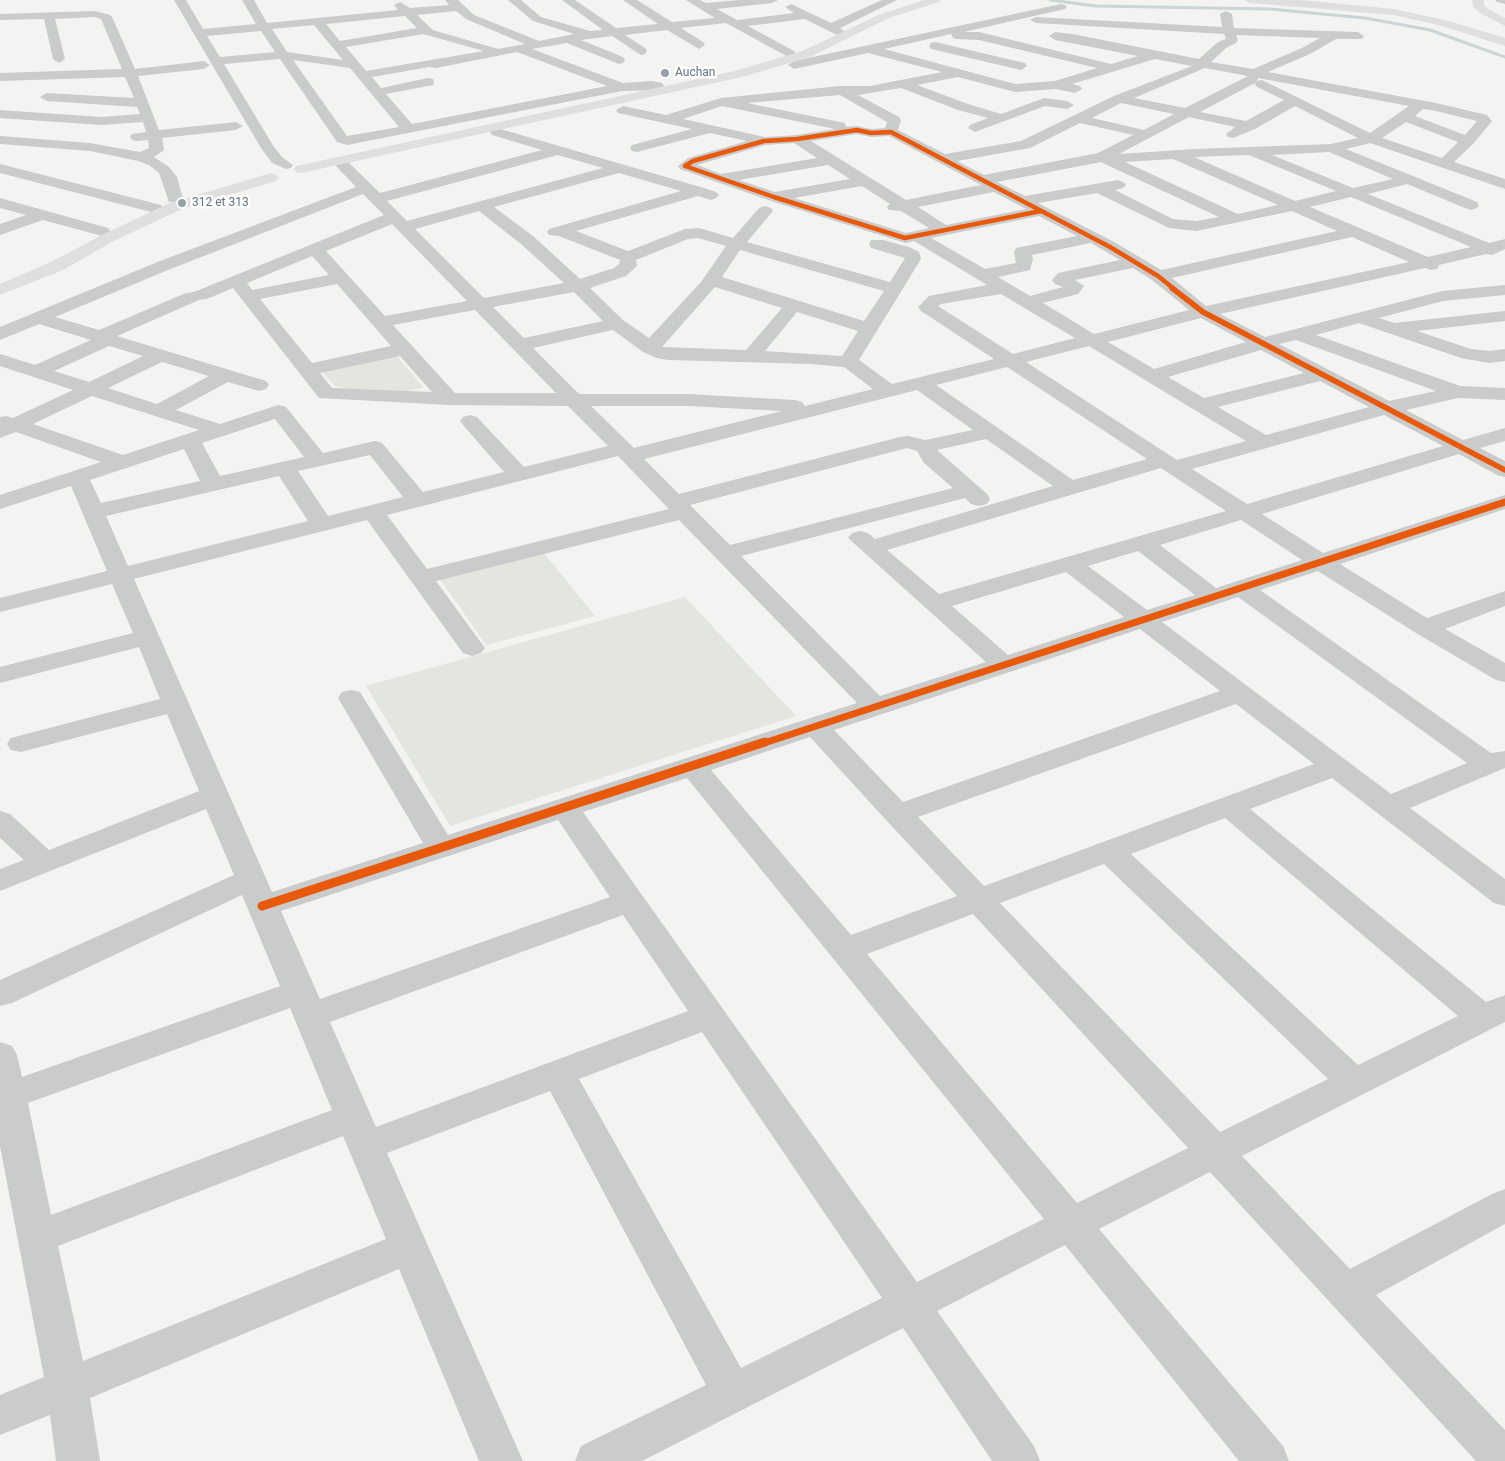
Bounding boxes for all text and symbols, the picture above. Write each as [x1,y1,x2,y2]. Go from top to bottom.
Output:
place label: Auchan [675,66,715,80]
marker: Auchan [659,67,671,79]
place label: 312 et 313 [192,196,249,210]
marker: 312 et 313 [176,197,188,209]

